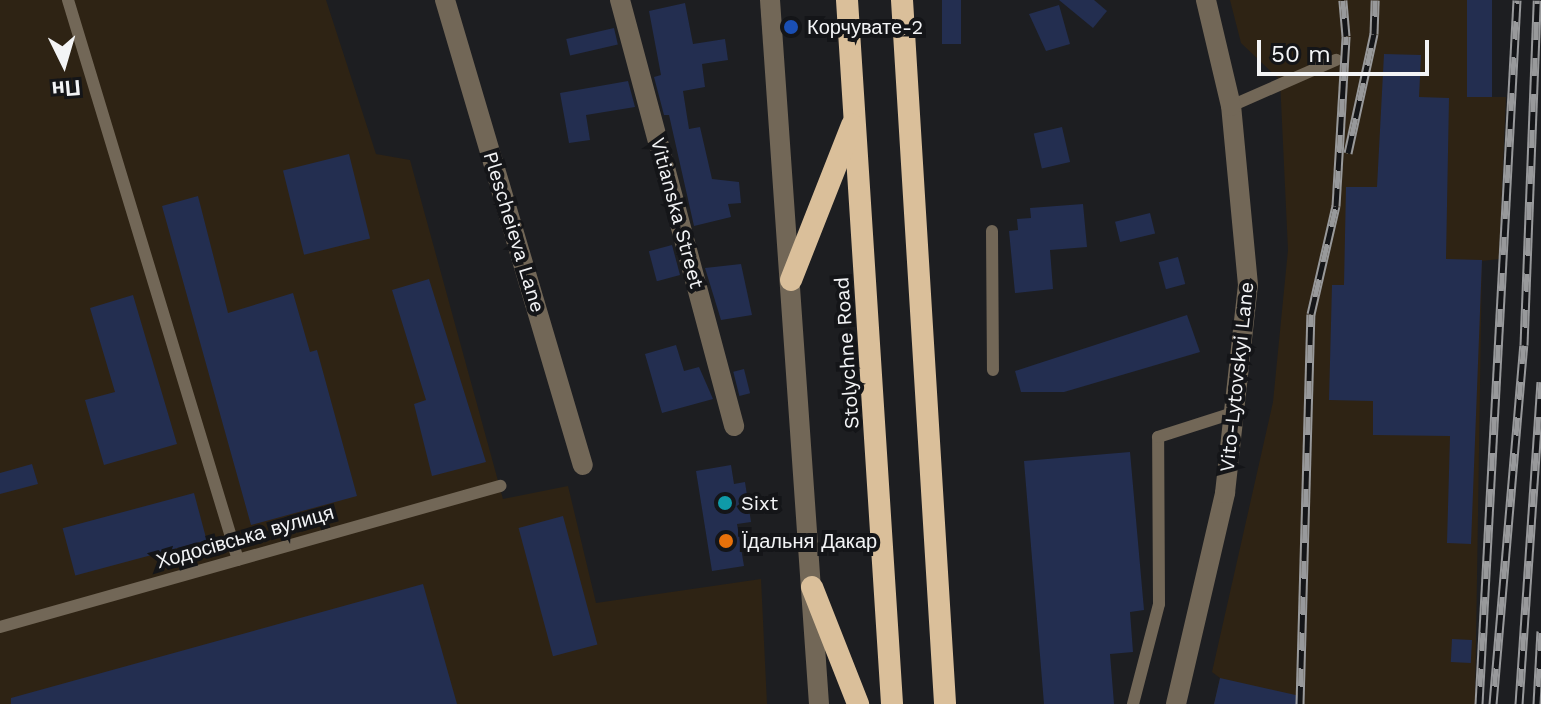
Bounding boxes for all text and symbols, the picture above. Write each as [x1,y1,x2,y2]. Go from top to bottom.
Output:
place label: Корчувате-2 [807,15,923,39]
marker: Корчувате-2 [782,18,800,36]
north arrow [24,24,104,104]
scale bar [1261,24,1433,74]
text: 50 m [1271,40,1331,68]
text: Пн [51,75,82,102]
street label: Vitianska Street [645,135,709,291]
street label: Plescheieva Lane [478,148,550,316]
street label: Stolychne Road [830,276,864,430]
street label: Vito-Lytovskyi Lane [1215,281,1259,473]
place label: Sixt [741,491,778,515]
marker: Sixt [716,494,734,512]
street label: Ходосівська вулиця [153,500,337,574]
place label: Їдальня Дакар [742,529,877,553]
marker: Їдальня Дакар [717,532,735,550]

